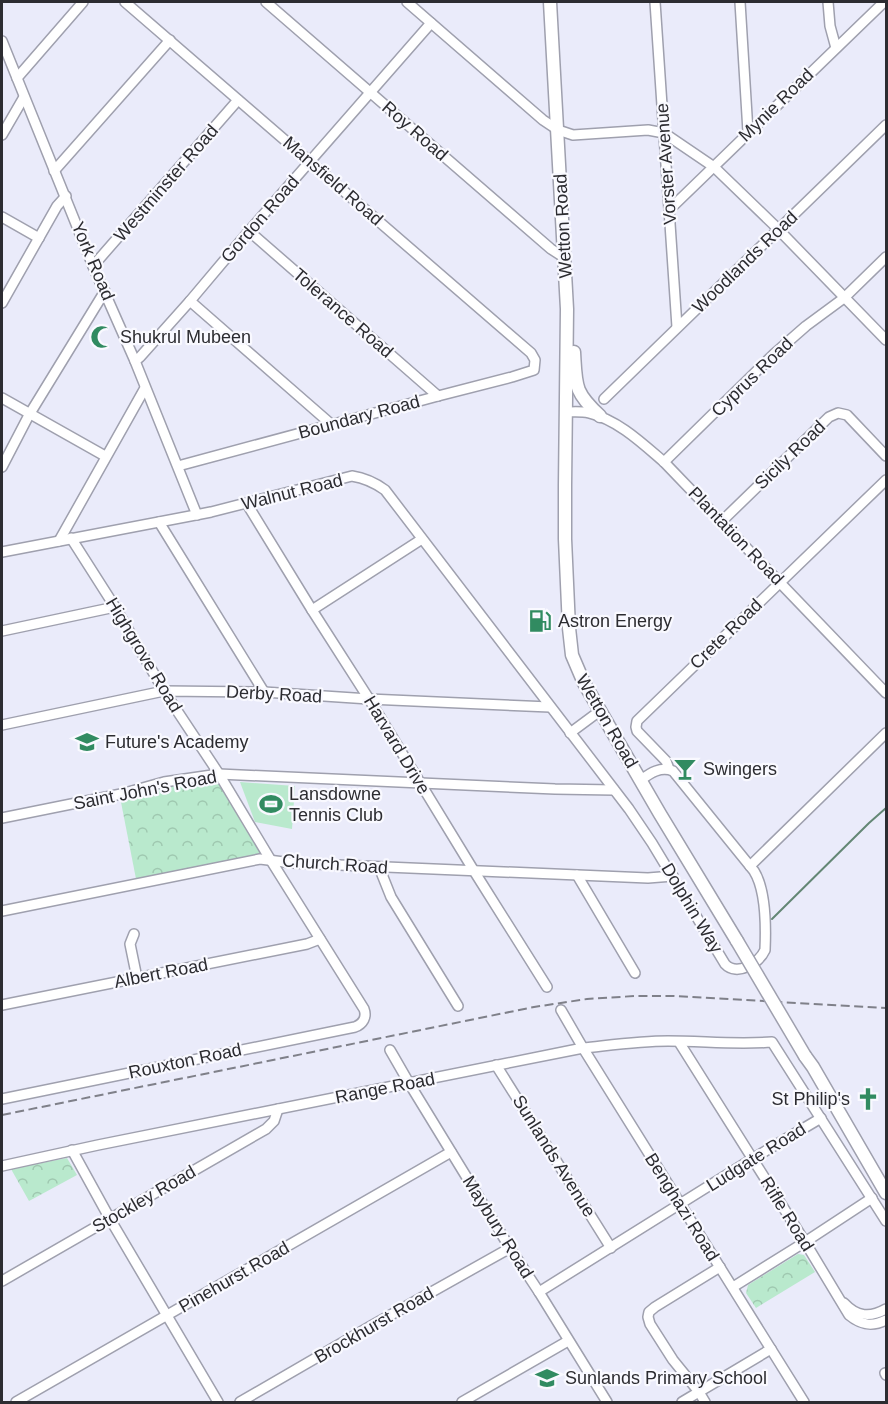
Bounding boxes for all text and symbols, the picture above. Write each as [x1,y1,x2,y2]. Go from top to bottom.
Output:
street label: Mynie Road [735,64,817,146]
street label: Roy Road [378,97,452,165]
street label: Vorster Avenue [652,103,680,225]
street label: Westminster Road [110,121,222,245]
street label: Mansfield Road [279,132,387,230]
street label: Gordon Road [217,172,303,266]
street label: Wetton Road [550,173,576,279]
street label: Woodlands Road [689,207,801,317]
street label: York Road [68,219,118,303]
street label: Tolerance Road [289,264,397,362]
mosque icon: Shukrul Mubeen [89,324,115,350]
place label: Shukrul Mubeen [120,327,251,347]
street label: Cyprus Road [707,333,797,421]
street label: Boundary Road [296,391,422,443]
street label: Sicily Road [751,417,829,493]
street label: Walnut Road [239,470,345,514]
street label: Plantation Road [684,483,788,589]
street label: Highgrove Road [102,594,186,716]
street label: Crete Road [686,595,766,673]
fuel station icon: Astron Energy [527,608,553,634]
place label: Astron Energy [558,611,672,631]
street label: Wetton Road [572,671,642,771]
street label: Derby Road [226,682,322,706]
street label: Harvard Drive [360,692,434,798]
school or university icon: Future's Academy [74,729,100,755]
place label: Future's Academy [105,732,249,752]
bar icon: Swingers [672,756,698,782]
place label: Swingers [703,759,777,779]
street label: Saint John's Road [72,766,218,814]
place label: Lansdowne Tennis Club [289,784,383,825]
sports icon: Lansdowne Tennis Club [258,791,284,817]
street label: Church Road [281,850,389,878]
street label: Dolphin Way [657,859,727,957]
street label: Albert Road [112,954,210,992]
street label: Rouxton Road [127,1039,243,1083]
street label: Range Road [333,1069,437,1107]
church icon: St Philip's [855,1086,881,1112]
place label: St Philip's [772,1089,850,1109]
street label: Sunlands Avenue [508,1091,600,1221]
street label: Ludgate Road [703,1119,809,1195]
street label: Benghazi Road [641,1150,723,1264]
street label: Stockley Road [89,1161,199,1237]
street label: Maybury Road [459,1172,537,1282]
street label: Rifle Road [756,1173,818,1255]
street label: Pinehurst Road [175,1237,293,1317]
street label: Brockhurst Road [311,1283,437,1367]
school or university icon: Sunlands Primary School [534,1365,560,1391]
place label: Sunlands Primary School [565,1368,767,1388]

